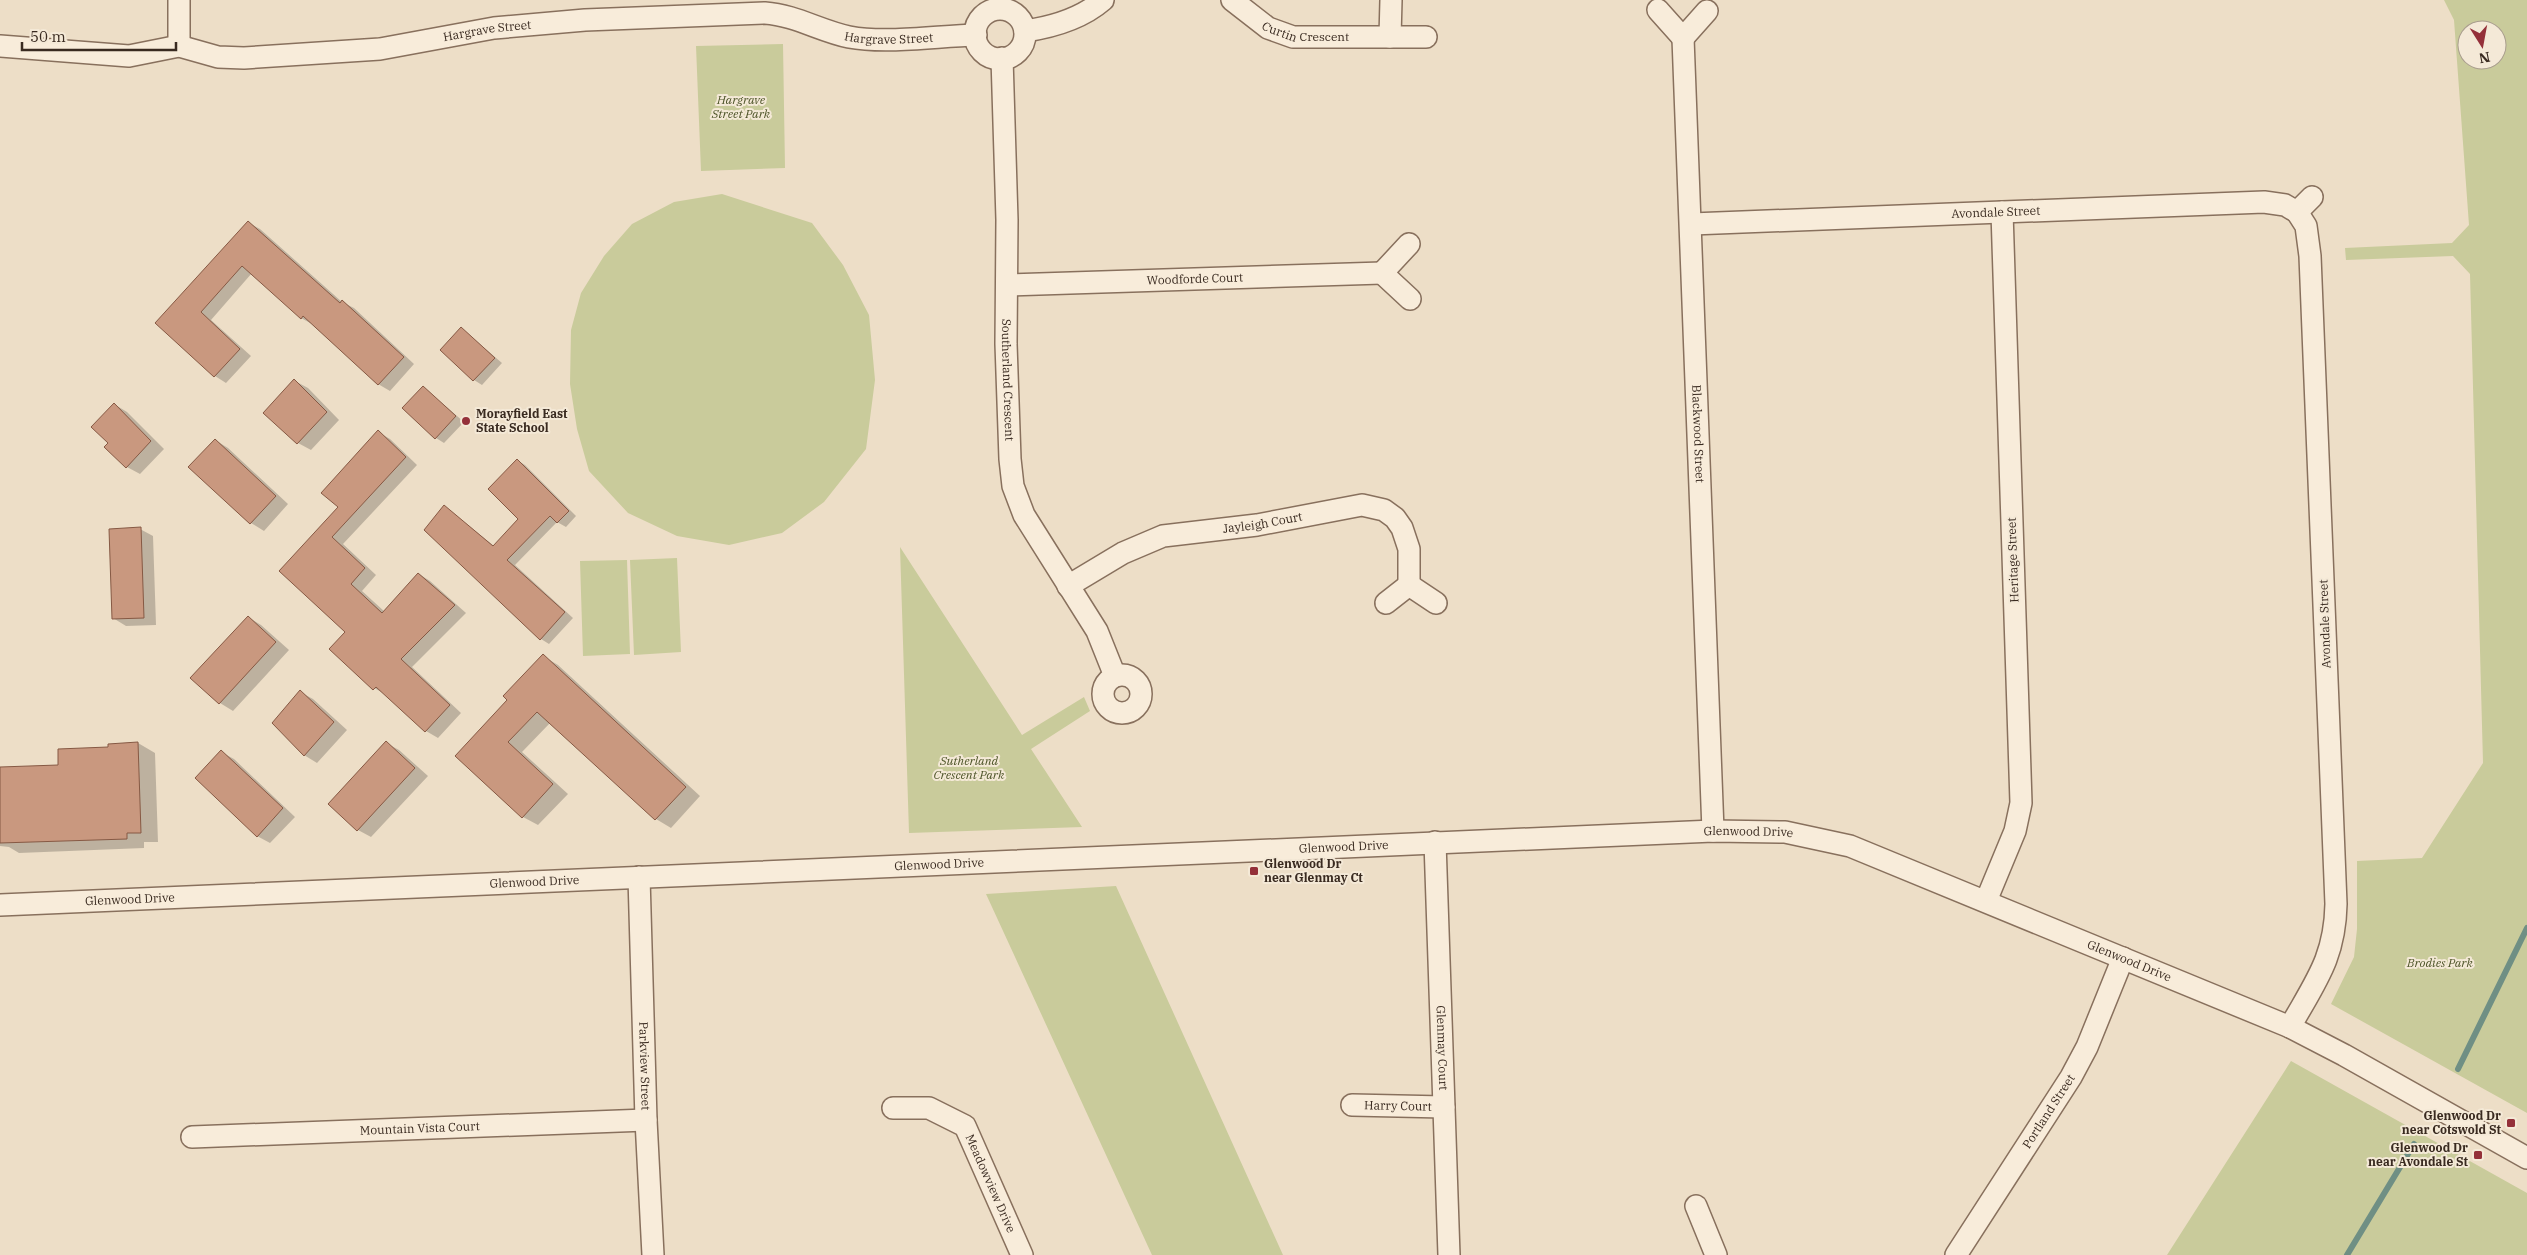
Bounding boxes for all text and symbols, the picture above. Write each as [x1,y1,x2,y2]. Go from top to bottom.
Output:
street label: Hargrave Street [442,17,532,44]
street label: Curtin Crescent [1259,18,1349,45]
scale bar [22,20,176,52]
north arrow [2457,20,2507,70]
text: 50 m [30,27,66,46]
street label: Hargrave Street [843,28,934,47]
text: N [2477,48,2492,68]
park label: Hargrave Street Park [711,92,771,121]
street label: Avondale Street [1951,203,2041,221]
street label: Woodforde Court [1146,269,1243,288]
street label: Southerland Crescent [999,319,1017,441]
street label: Blackwood Street [1689,384,1708,483]
place label: Morayfield East State School [476,406,568,435]
marker: Morayfield East State School [460,415,472,427]
street label: Jayleigh Court [1222,509,1304,536]
street label: Heritage Street [2004,517,2021,603]
street label: Avondale Street [2315,579,2334,669]
park label: Sutherland Crescent Park [934,753,1005,782]
street label: Glenwood Drive [1703,823,1795,841]
street label: Glenwood Drive [1299,837,1389,856]
street label: Glenwood Drive [894,855,984,873]
place label: Glenwood Dr near Glenmay Ct [1264,856,1363,885]
marker: Glenwood Dr near Glenmay Ct [1248,865,1260,877]
street label: Glenwood Drive [489,872,580,891]
street label: Glenwood Drive [85,889,175,908]
street label: Glenwood Drive [2085,936,2174,984]
park label: Brodies Park [2406,955,2474,970]
street label: Glenmay Court [1434,1005,1451,1091]
street label: Parkview Street [636,1021,654,1110]
street label: Portland Street [2019,1071,2078,1151]
street label: Harry Court [1364,1097,1432,1114]
place label: Glenwood Dr near Cotswold St [2402,1108,2502,1137]
marker: Glenwood Dr near Cotswold St [2505,1117,2517,1129]
street label: Mountain Vista Court [360,1118,480,1138]
street label: Meadowview Drive [962,1132,1019,1235]
place label: Glenwood Dr near Avondale St [2368,1140,2469,1169]
marker: Glenwood Dr near Avondale St [2472,1149,2484,1161]

